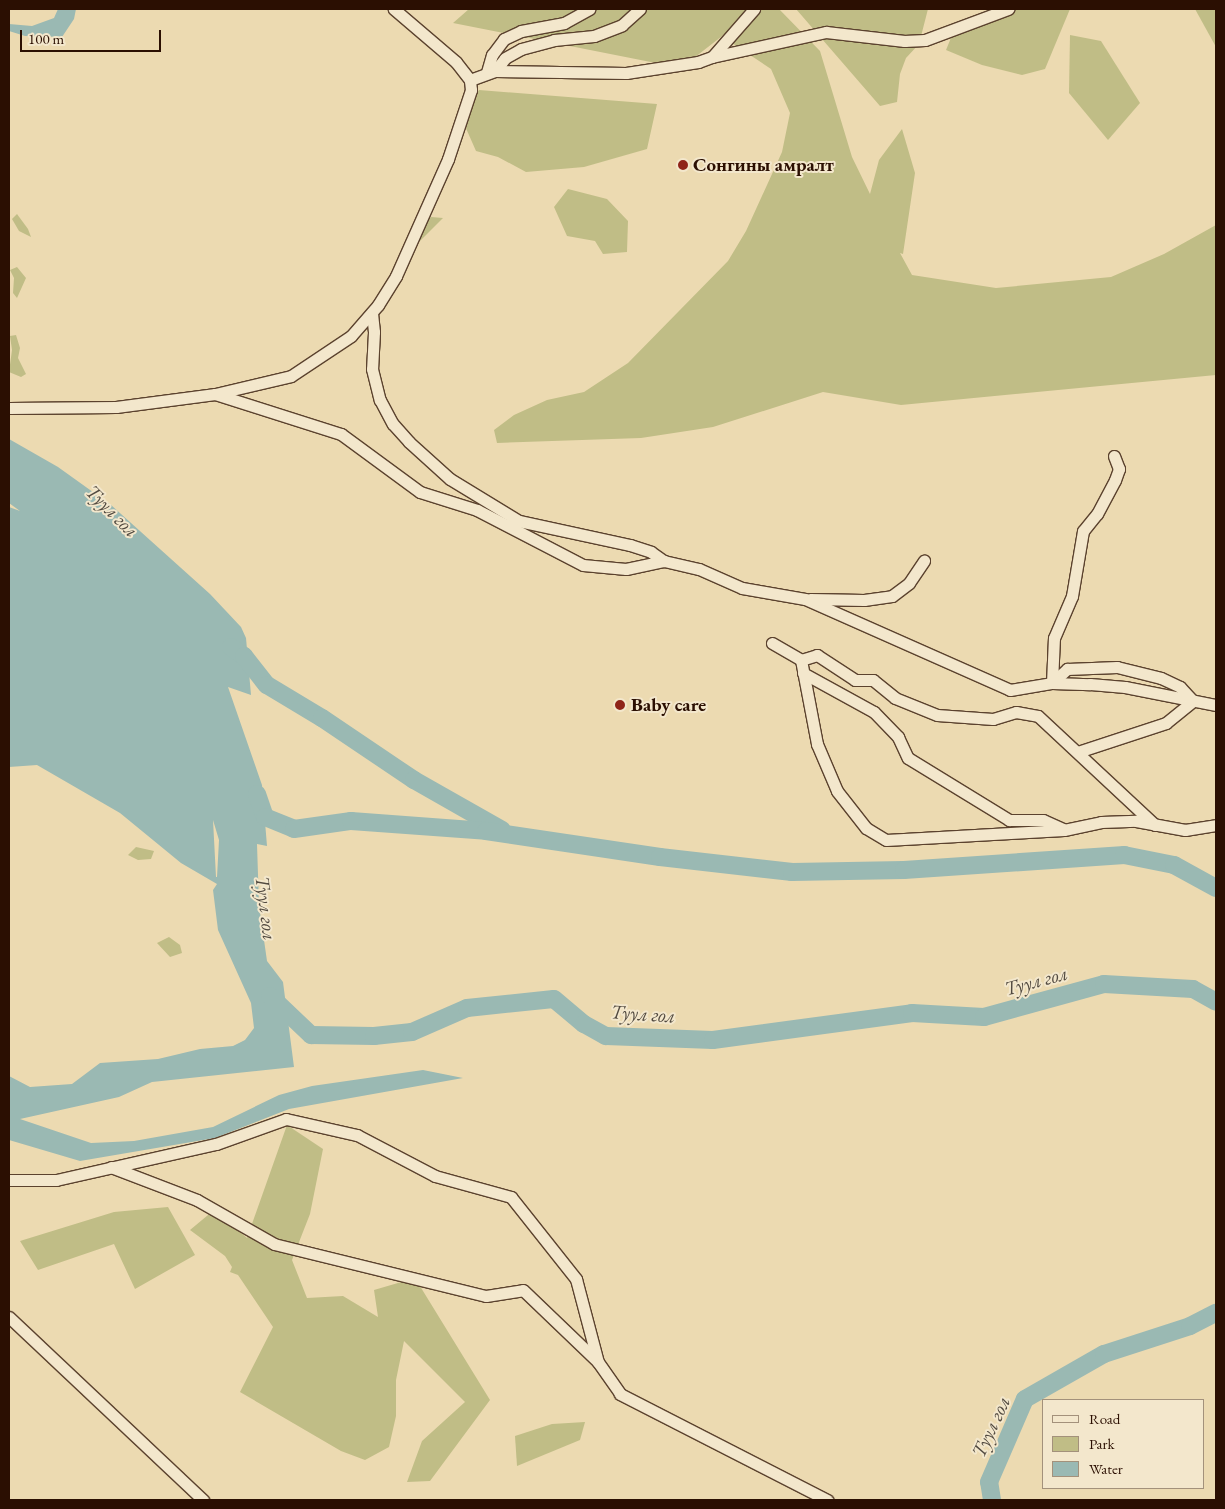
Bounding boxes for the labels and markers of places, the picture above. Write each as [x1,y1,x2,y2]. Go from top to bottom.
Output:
place label: Сонгины амралт [693,154,834,176]
marker: Сонгины амралт [677,159,689,171]
place label: Baby care [631,694,706,716]
marker: Baby care [613,698,627,712]

